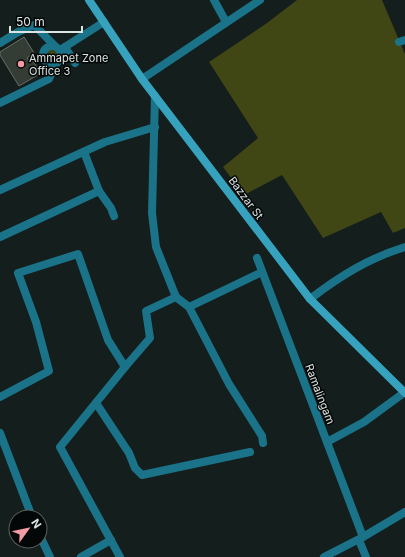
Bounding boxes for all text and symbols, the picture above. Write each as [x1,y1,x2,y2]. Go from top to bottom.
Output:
scale bar [10,8,82,34]
text: 50 m [16,14,45,29]
place label: Ammapet Zone Office 3 [29,51,108,78]
marker: Ammapet Zone Office 3 [16,59,26,69]
street label: Bazzar St [225,174,267,222]
street label: Ramalingam [302,362,338,426]
north arrow [8,509,48,549]
text: N [28,516,45,531]

